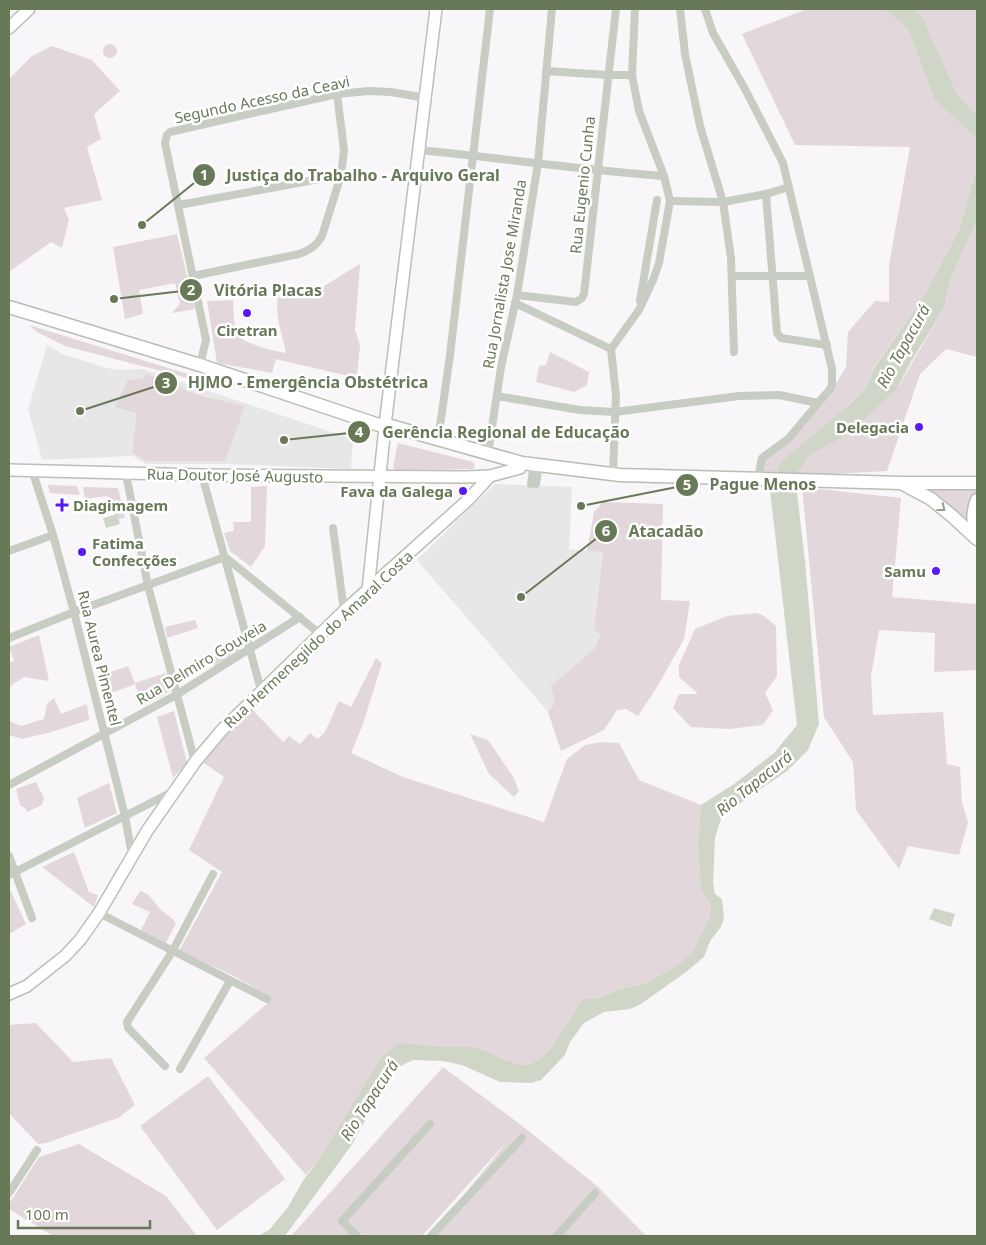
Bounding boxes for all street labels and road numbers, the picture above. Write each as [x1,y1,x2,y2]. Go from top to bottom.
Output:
street label: Segundo Acesso da Ceavi [173,71,351,127]
street label: Rua Eugenio Cunha [565,115,599,255]
street label: Rua Jornalista Jose Miranda [477,178,531,370]
street label: Rua Doutor José Augusto [147,463,323,487]
street label: Rua Hermenegildo do Amaral Costa [219,546,417,732]
street label: Rua Aurea Pimentel [73,588,127,728]
street label: Rua Delmiro Gouveia [132,615,270,709]

